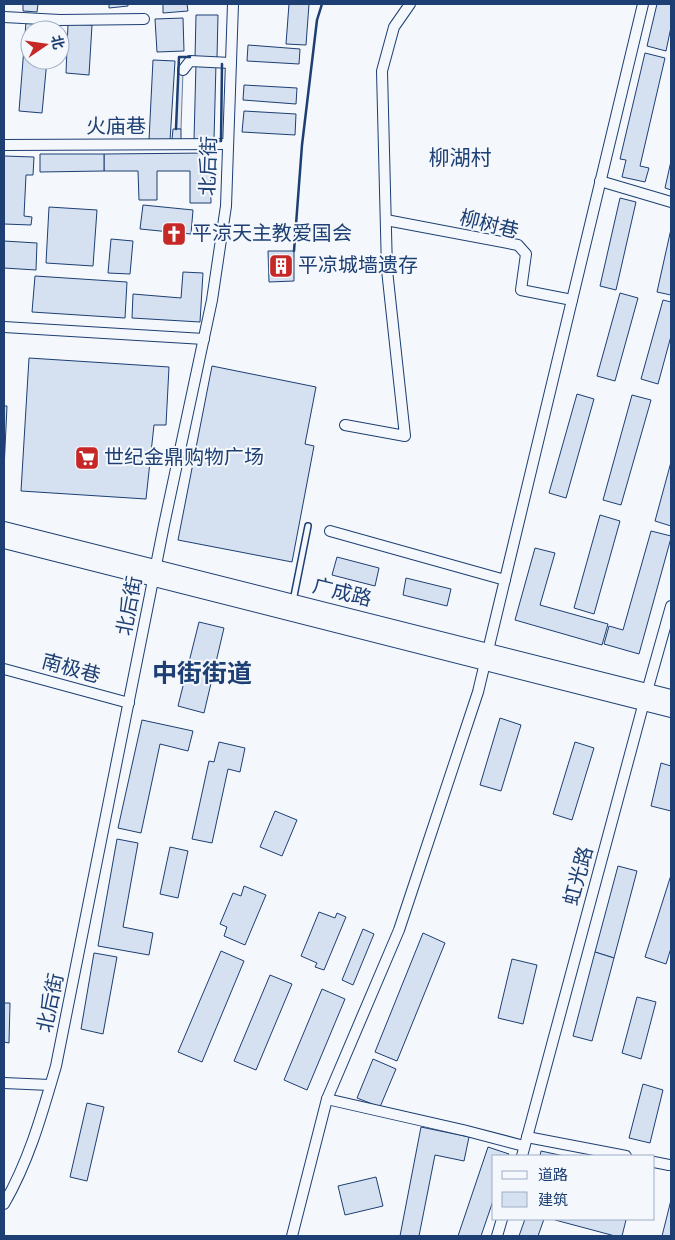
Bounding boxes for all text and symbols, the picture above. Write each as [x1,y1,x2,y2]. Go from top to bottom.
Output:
north arrow [20,20,70,70]
text: 北 [45,33,69,51]
street label: 火庙巷 [86,112,146,142]
street label: 北后街 [193,135,225,197]
district label: 柳湖村 [429,143,492,175]
street label: 柳树巷 [456,203,522,247]
place label: 平涼天主教爱国会 [192,219,352,249]
church icon: 平涼天主教爱国会 [161,221,187,247]
place label: 平凉城墙遗存 [298,251,418,281]
building icon: 平凉城墙遗存 [268,253,294,279]
place label: 世纪金鼎购物广场 [104,443,264,473]
supermarket icon: 世纪金鼎购物广场 [74,445,100,471]
street label: 广成路 [309,571,375,615]
street label: 北后街 [110,574,150,638]
street label: 南极巷 [38,647,104,691]
district label: 中街街道 [152,656,252,694]
street label: 虹光路 [557,843,601,909]
street label: 北后街 [30,971,72,1035]
legend [492,1155,655,1220]
text: 道路 [538,1164,568,1187]
text: 建筑 [538,1189,568,1212]

